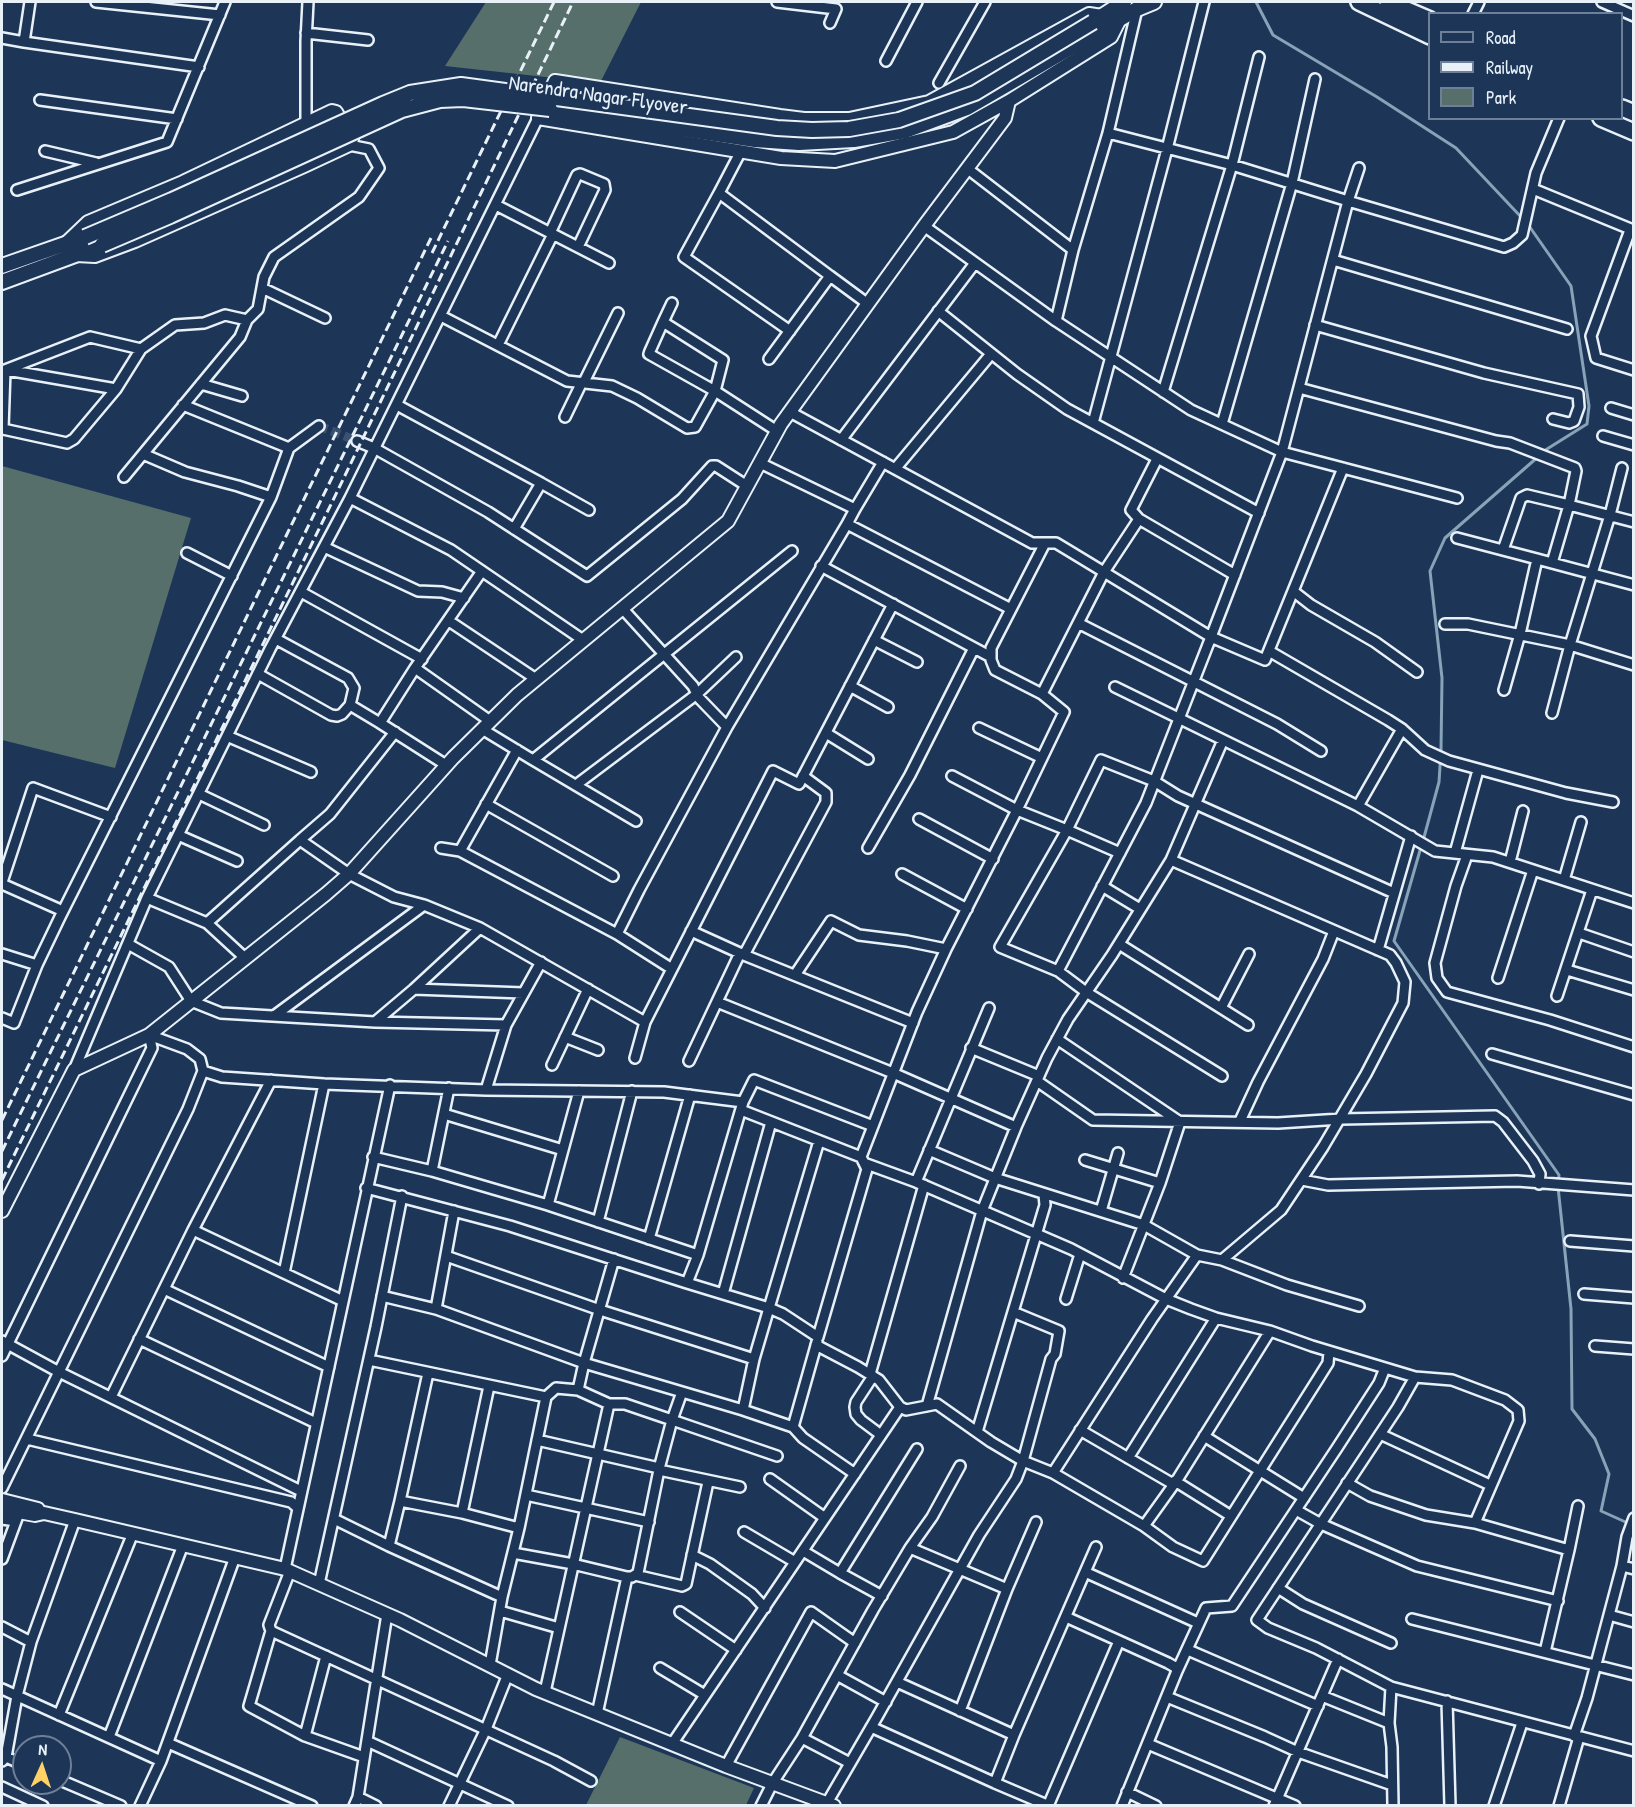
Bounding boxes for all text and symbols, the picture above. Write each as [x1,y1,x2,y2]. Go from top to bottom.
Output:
legend [1428,12,1623,120]
text: Road [1486,25,1516,50]
text: Railway [1486,55,1533,80]
street label: Narendra Nagar Flyover [507,71,689,121]
text: Park [1486,85,1516,110]
north arrow [12,1735,72,1795]
text: N [38,1738,48,1760]

